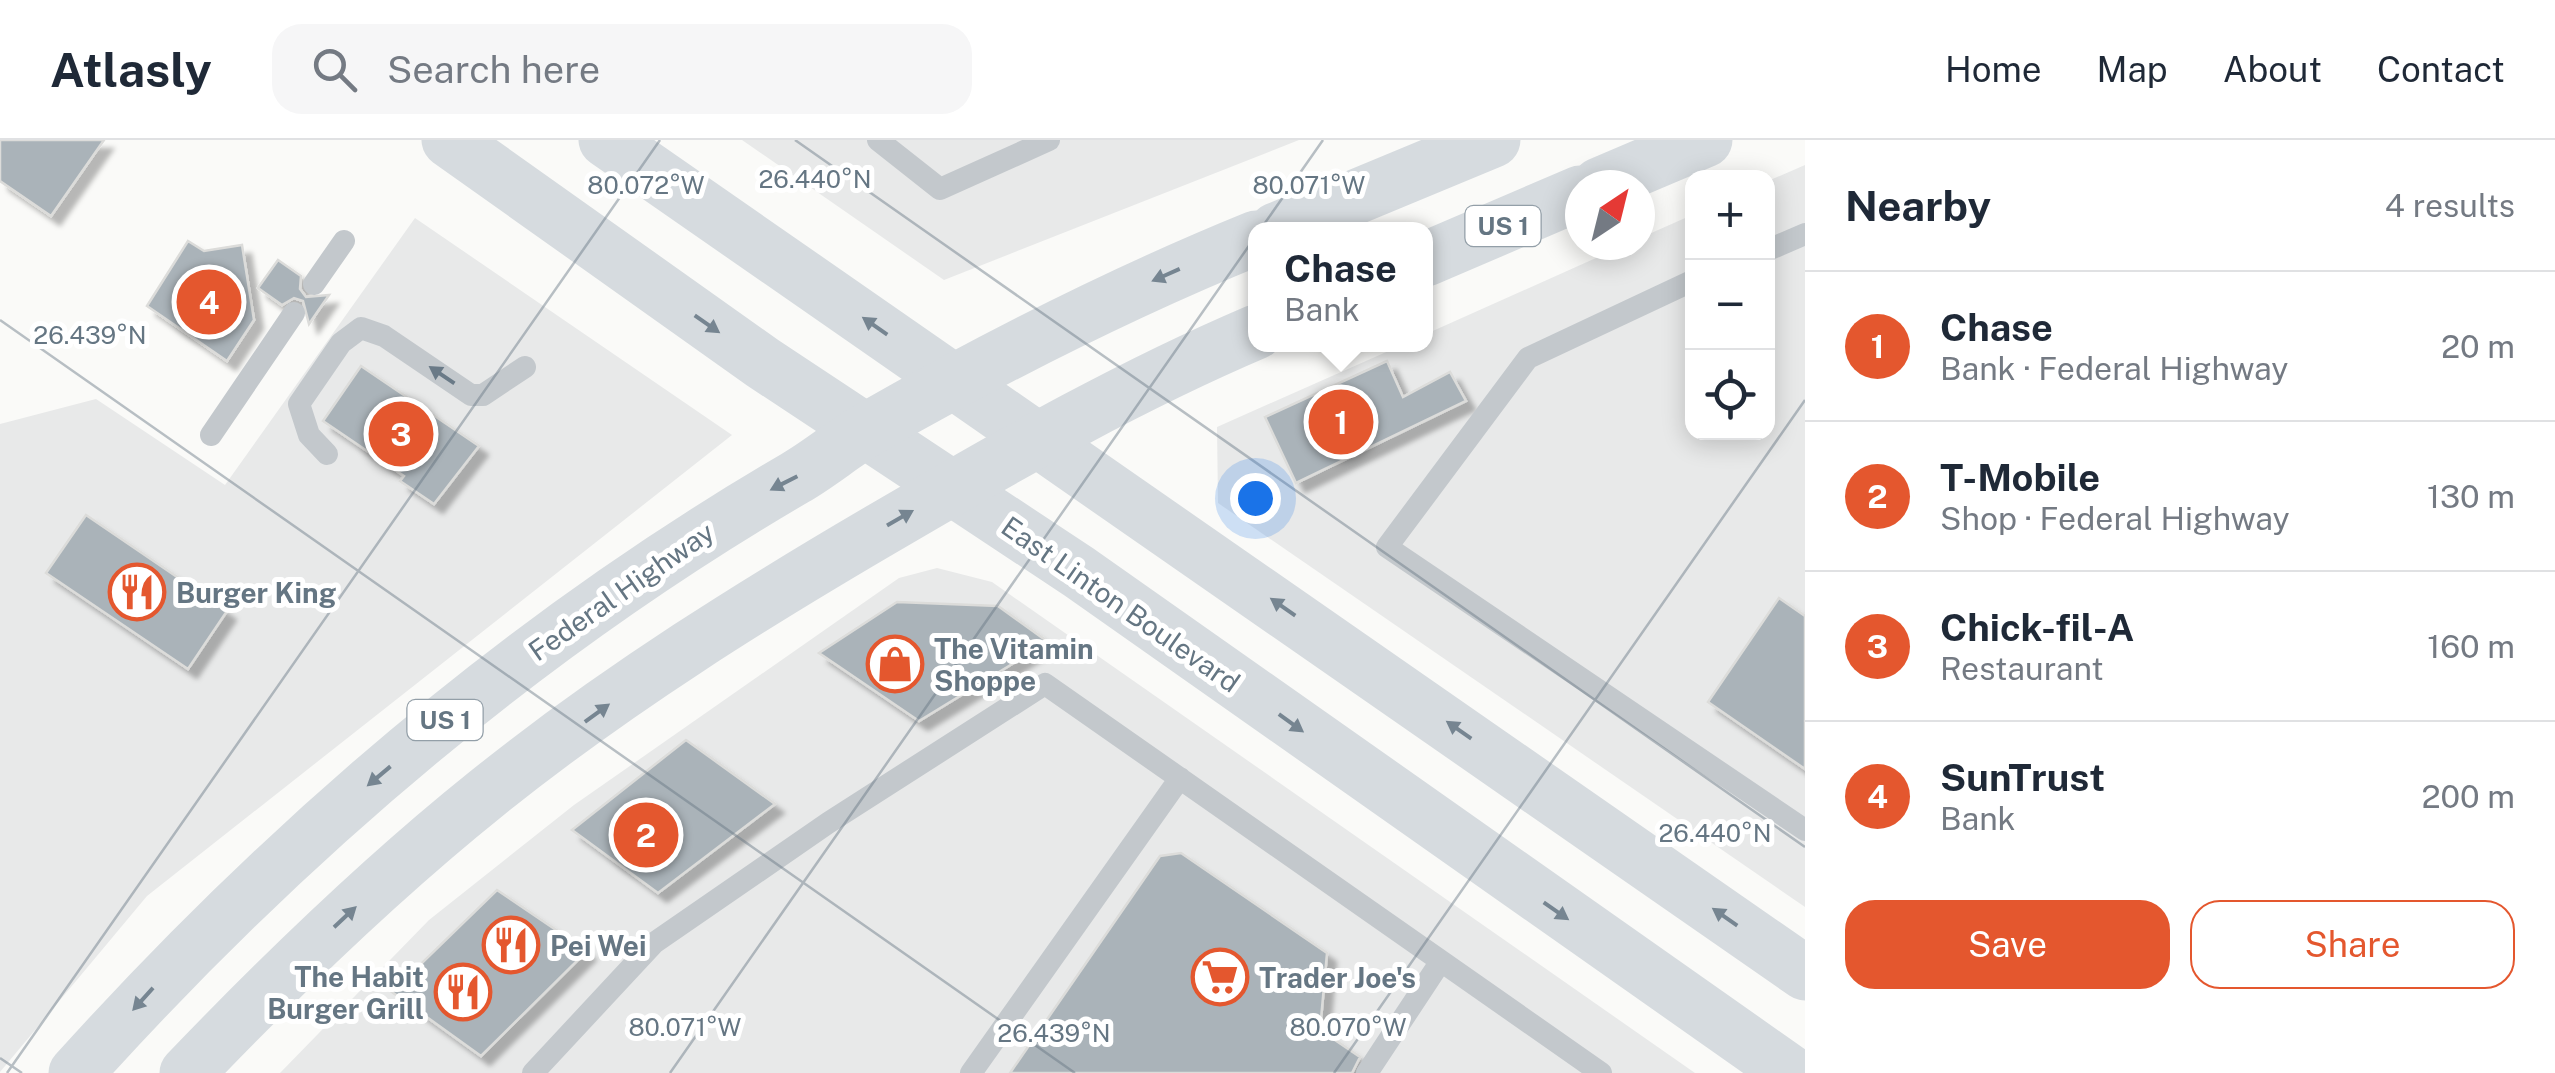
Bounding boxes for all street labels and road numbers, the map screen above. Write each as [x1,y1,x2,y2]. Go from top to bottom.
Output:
road number: US 1 [1466,206,1540,246]
street label: East Linton Boulevard [995,509,1247,699]
street label: Federal Highway [522,515,720,667]
road number: US 1 [408,700,482,740]

